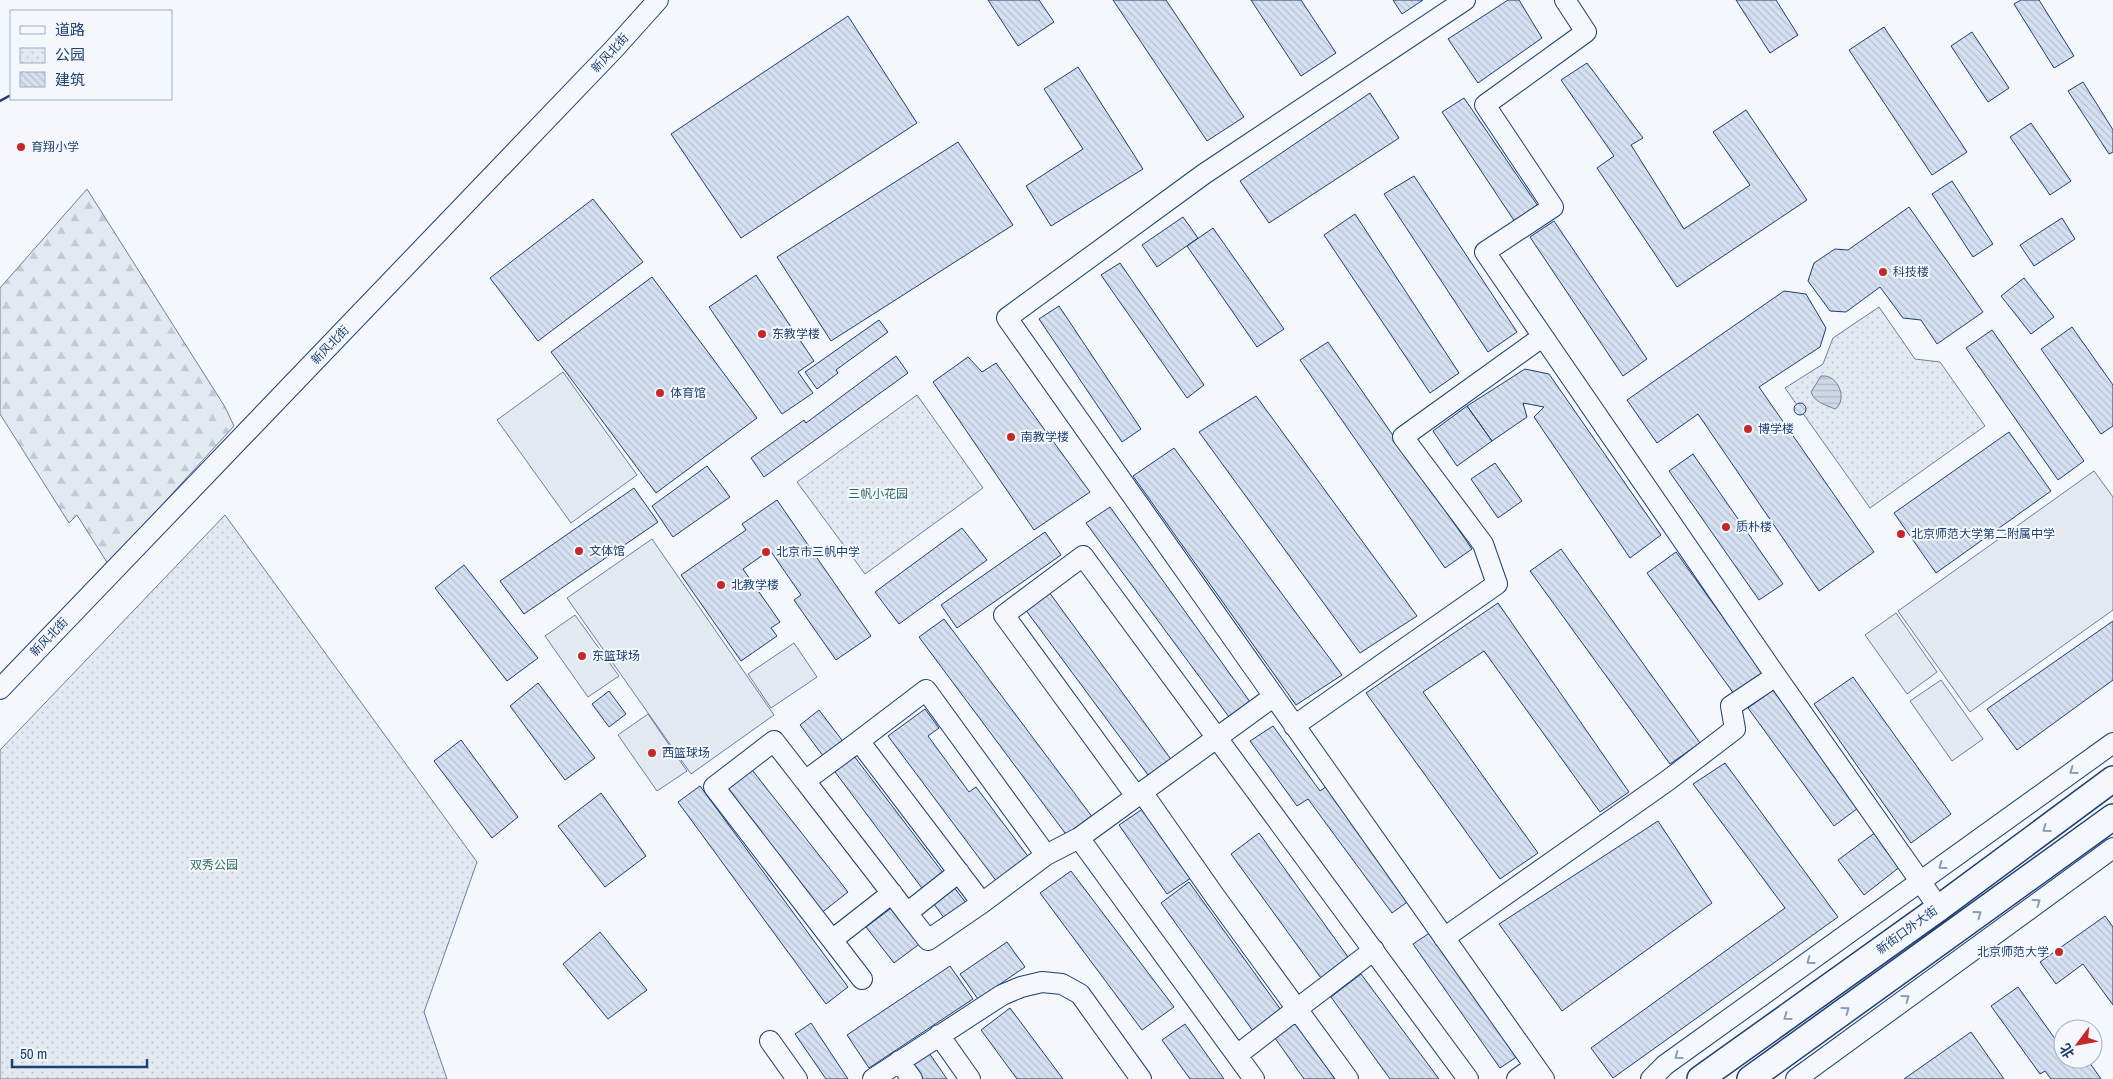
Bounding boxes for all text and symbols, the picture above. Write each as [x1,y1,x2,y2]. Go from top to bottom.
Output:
legend [10,10,172,100]
text: 道路 [55,19,85,40]
street label: 新风北街 [588,30,632,76]
text: 公园 [55,44,85,65]
text: 建筑 [55,69,85,90]
place label: 育翔小学 [31,139,79,155]
marker: 育翔小学 [15,141,27,153]
place label: 科技楼 [1893,264,1929,280]
marker: 科技楼 [1877,266,1889,278]
street label: 新风北街 [308,322,352,368]
place label: 东教学楼 [772,326,820,342]
marker: 东教学楼 [756,328,768,340]
place label: 体育馆 [670,385,706,401]
marker: 体育馆 [654,387,666,399]
place label: 博学楼 [1758,421,1794,437]
marker: 博学楼 [1742,423,1754,435]
place label: 南教学楼 [1021,429,1069,445]
marker: 南教学楼 [1005,431,1017,443]
park label: 三帆小花园 [848,486,908,502]
place label: 质朴楼 [1736,519,1772,535]
marker: 质朴楼 [1720,521,1732,533]
place label: 北京师范大学第二附属中学 [1911,526,2055,542]
marker: 北京师范大学第二附属中学 [1895,528,1907,540]
place label: 文体馆 [589,543,625,559]
place label: 北京市三帆中学 [776,544,860,560]
marker: 文体馆 [573,545,585,557]
marker: 北京市三帆中学 [760,546,772,558]
place label: 北教学楼 [731,577,779,593]
marker: 北教学楼 [715,579,727,591]
street label: 新风北街 [27,614,71,660]
place label: 东篮球场 [592,648,640,664]
marker: 东篮球场 [576,650,588,662]
place label: 西篮球场 [662,745,710,761]
marker: 西篮球场 [646,747,658,759]
one-way arrow [2070,765,2079,774]
one-way arrow [2043,823,2052,831]
park label: 双秀公园 [190,857,238,873]
one-way arrow [1938,860,1948,869]
one-way arrow [2031,899,2041,908]
street label: 新街口外大街 [1873,902,1941,958]
one-way arrow [1972,912,1981,920]
place label: 北京师范大学 [1977,944,2049,960]
marker: 北京师范大学 [2053,946,2065,958]
one-way arrow [1806,955,1816,964]
one-way arrow [1900,996,1909,1004]
one-way arrow [1840,1007,1849,1015]
one-way arrow [1783,1011,1793,1020]
north arrow [2053,1019,2103,1069]
scale bar [12,1036,148,1068]
text: 北 [2056,1040,2078,1062]
text: 50 m [20,1043,47,1064]
one-way arrow [1674,1050,1684,1059]

